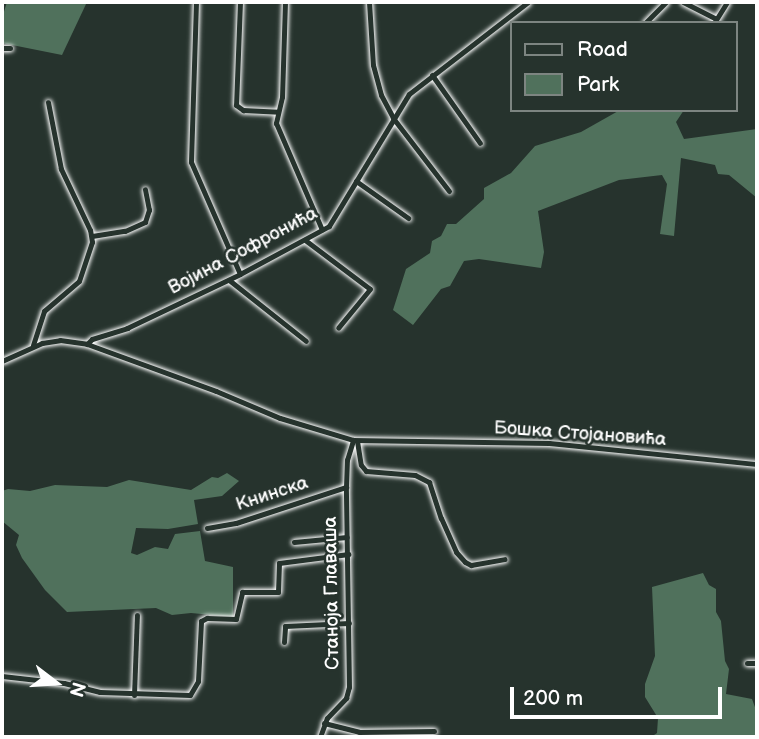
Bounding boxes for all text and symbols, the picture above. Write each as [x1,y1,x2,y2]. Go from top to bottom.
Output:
legend [510,21,738,112]
text: Road [577,37,628,62]
text: Park [577,72,619,97]
street label: Војина Софронића [165,202,321,300]
street label: Бошка Стојановића [493,417,667,451]
street label: Книнска [233,472,311,516]
street label: Станоја Главаша [319,516,345,670]
north arrow [21,648,91,718]
scale bar [514,672,726,716]
text: N [63,679,90,699]
text: 200 m [523,686,583,711]

